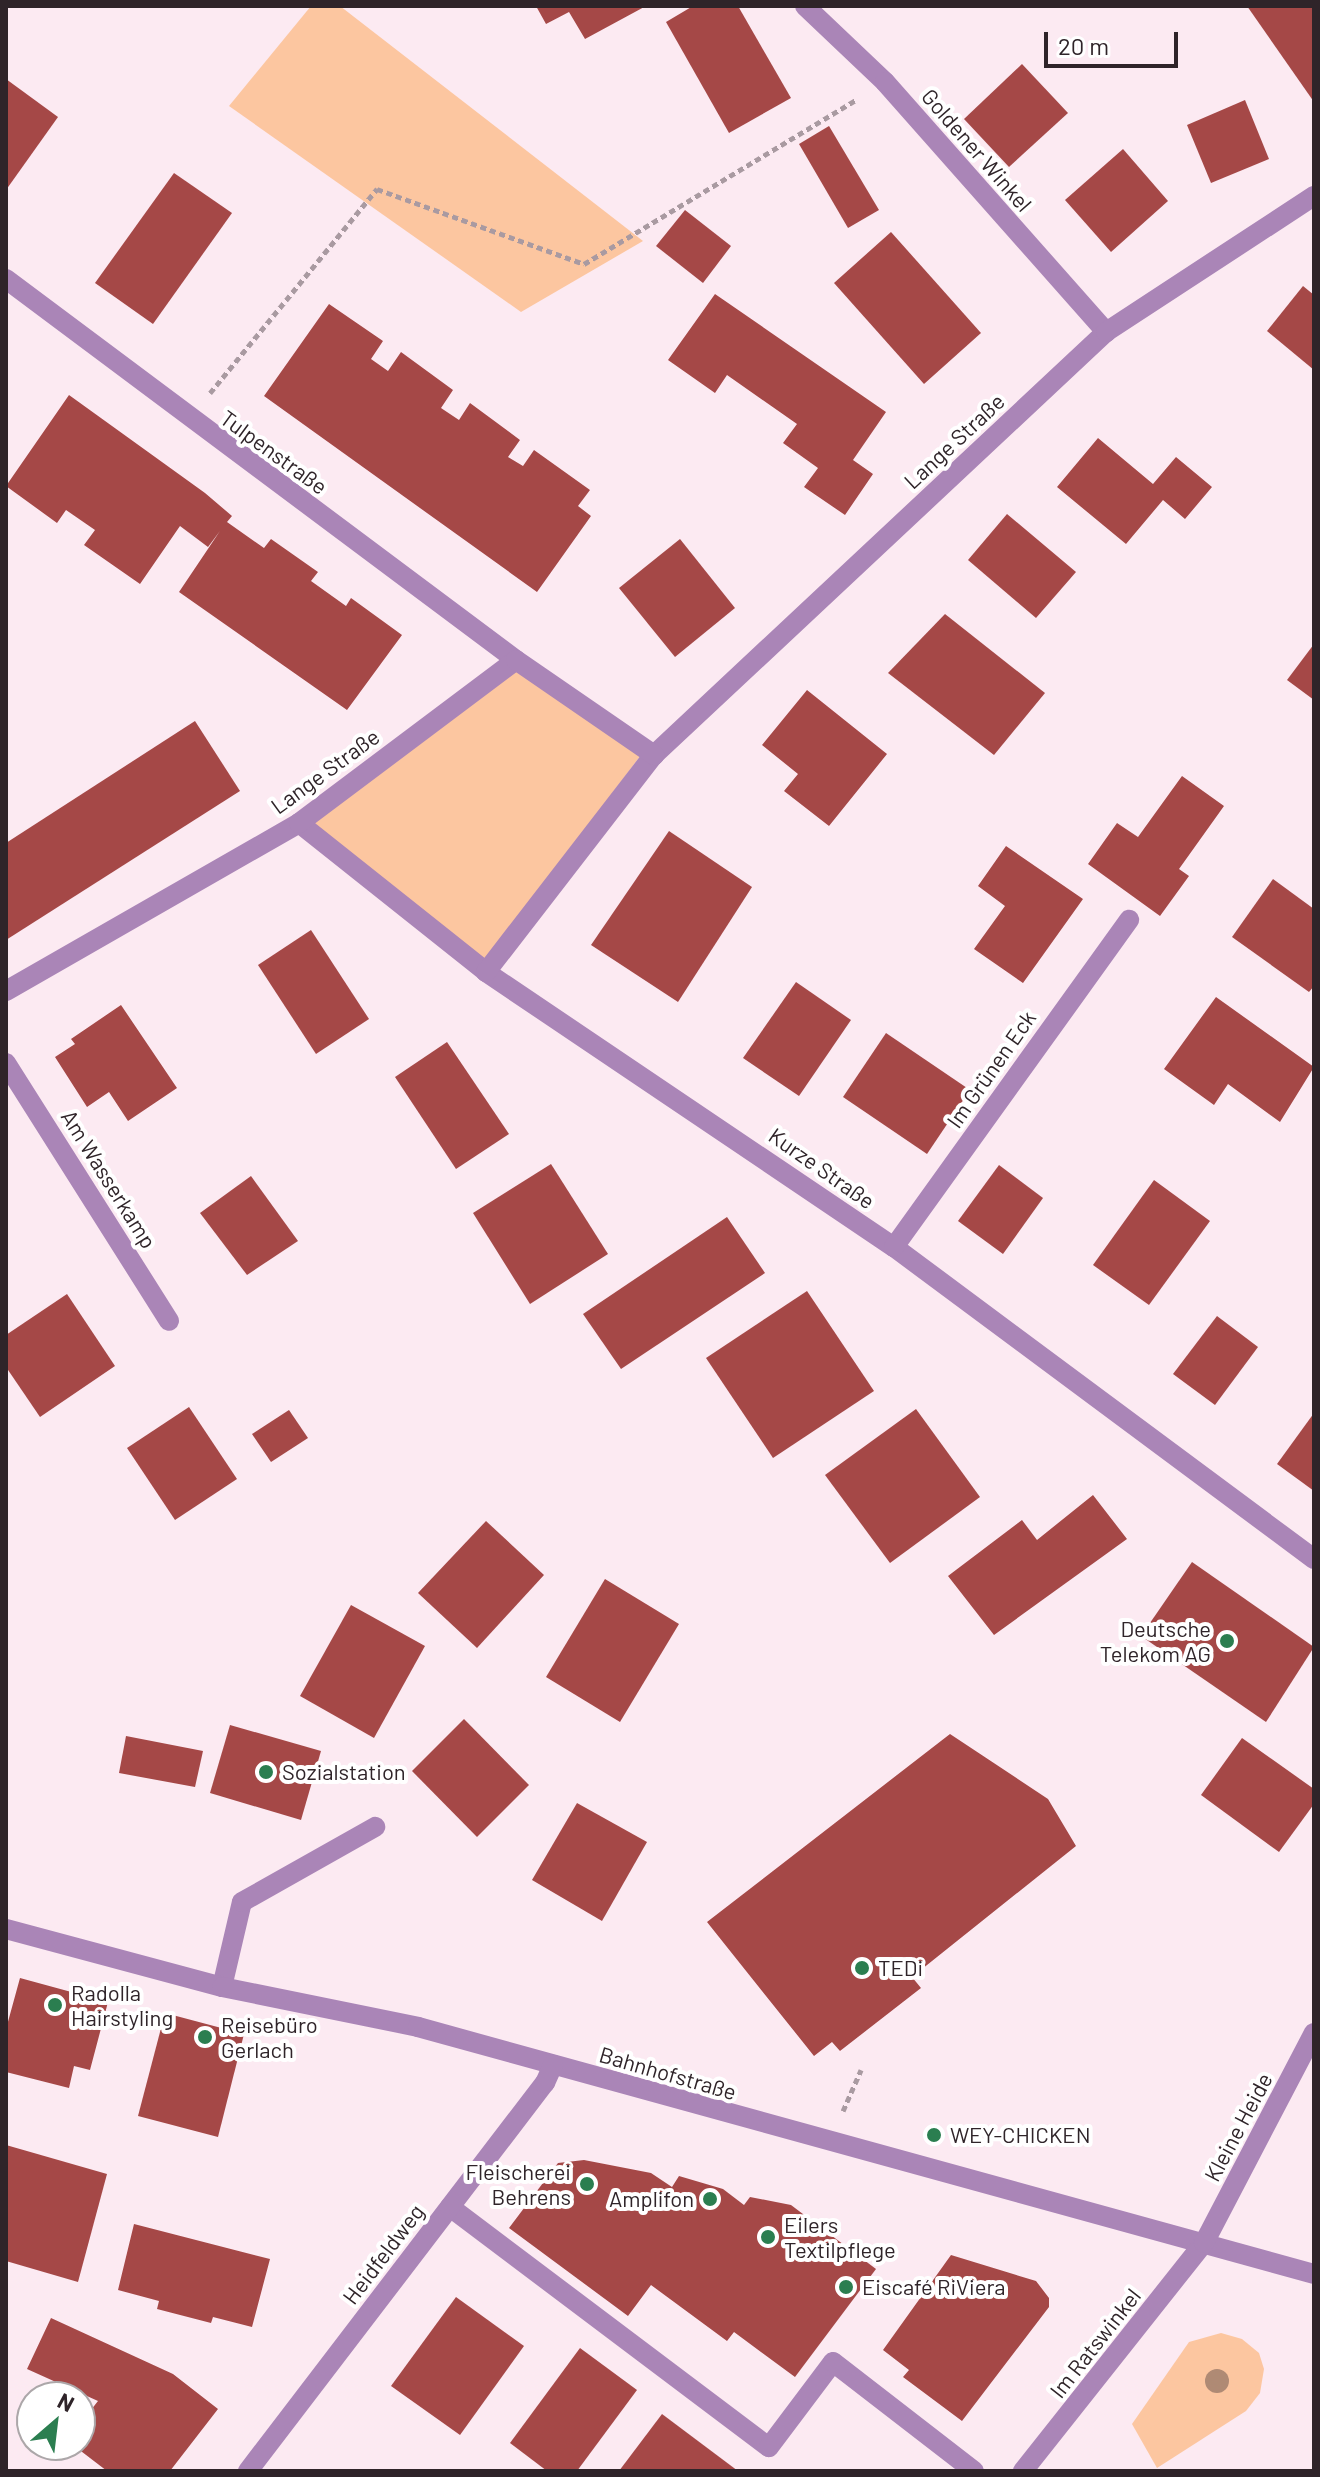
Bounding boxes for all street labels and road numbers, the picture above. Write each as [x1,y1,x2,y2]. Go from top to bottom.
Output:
street label: Goldener Winkel [916,83,1038,217]
street label: Lange Straße [898,388,1010,494]
street label: Tulpenstraße [215,404,333,500]
street label: Lange Straße [266,723,384,819]
street label: Im Grünen Eck [941,1005,1041,1133]
street label: Am Wasserkamp [56,1105,162,1253]
street label: Kurze Straße [764,1122,880,1214]
street label: Bahnhofstraße [596,2041,740,2105]
street label: Kleine Heide [1198,2068,1278,2186]
street label: Heidfeldweg [337,2199,429,2309]
street label: Im Ratswinkel [1044,2283,1146,2403]

